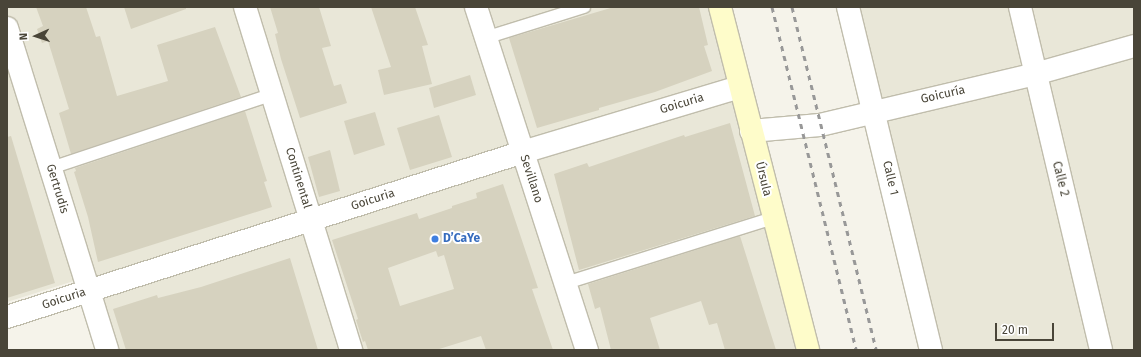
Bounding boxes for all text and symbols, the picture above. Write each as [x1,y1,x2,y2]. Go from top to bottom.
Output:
north arrow [16,16,56,56]
text: N [17,33,30,41]
street label: Goicuría [919,83,967,107]
street label: Goicuria [658,91,706,117]
street label: Continental [282,146,314,210]
street label: Sevillano [516,153,546,205]
street label: Calle 1 [879,159,901,197]
street label: Úrsula [752,160,774,198]
street label: Calle 2 [1049,160,1071,198]
street label: Gertrudis [43,163,71,215]
street label: Goicuria [349,186,397,214]
place label: D’CaYe [443,232,480,246]
marker: D’CaYe [430,234,440,244]
street label: Goicuria [40,285,88,313]
scale bar [997,315,1056,341]
text: 20 m [1002,323,1028,337]

